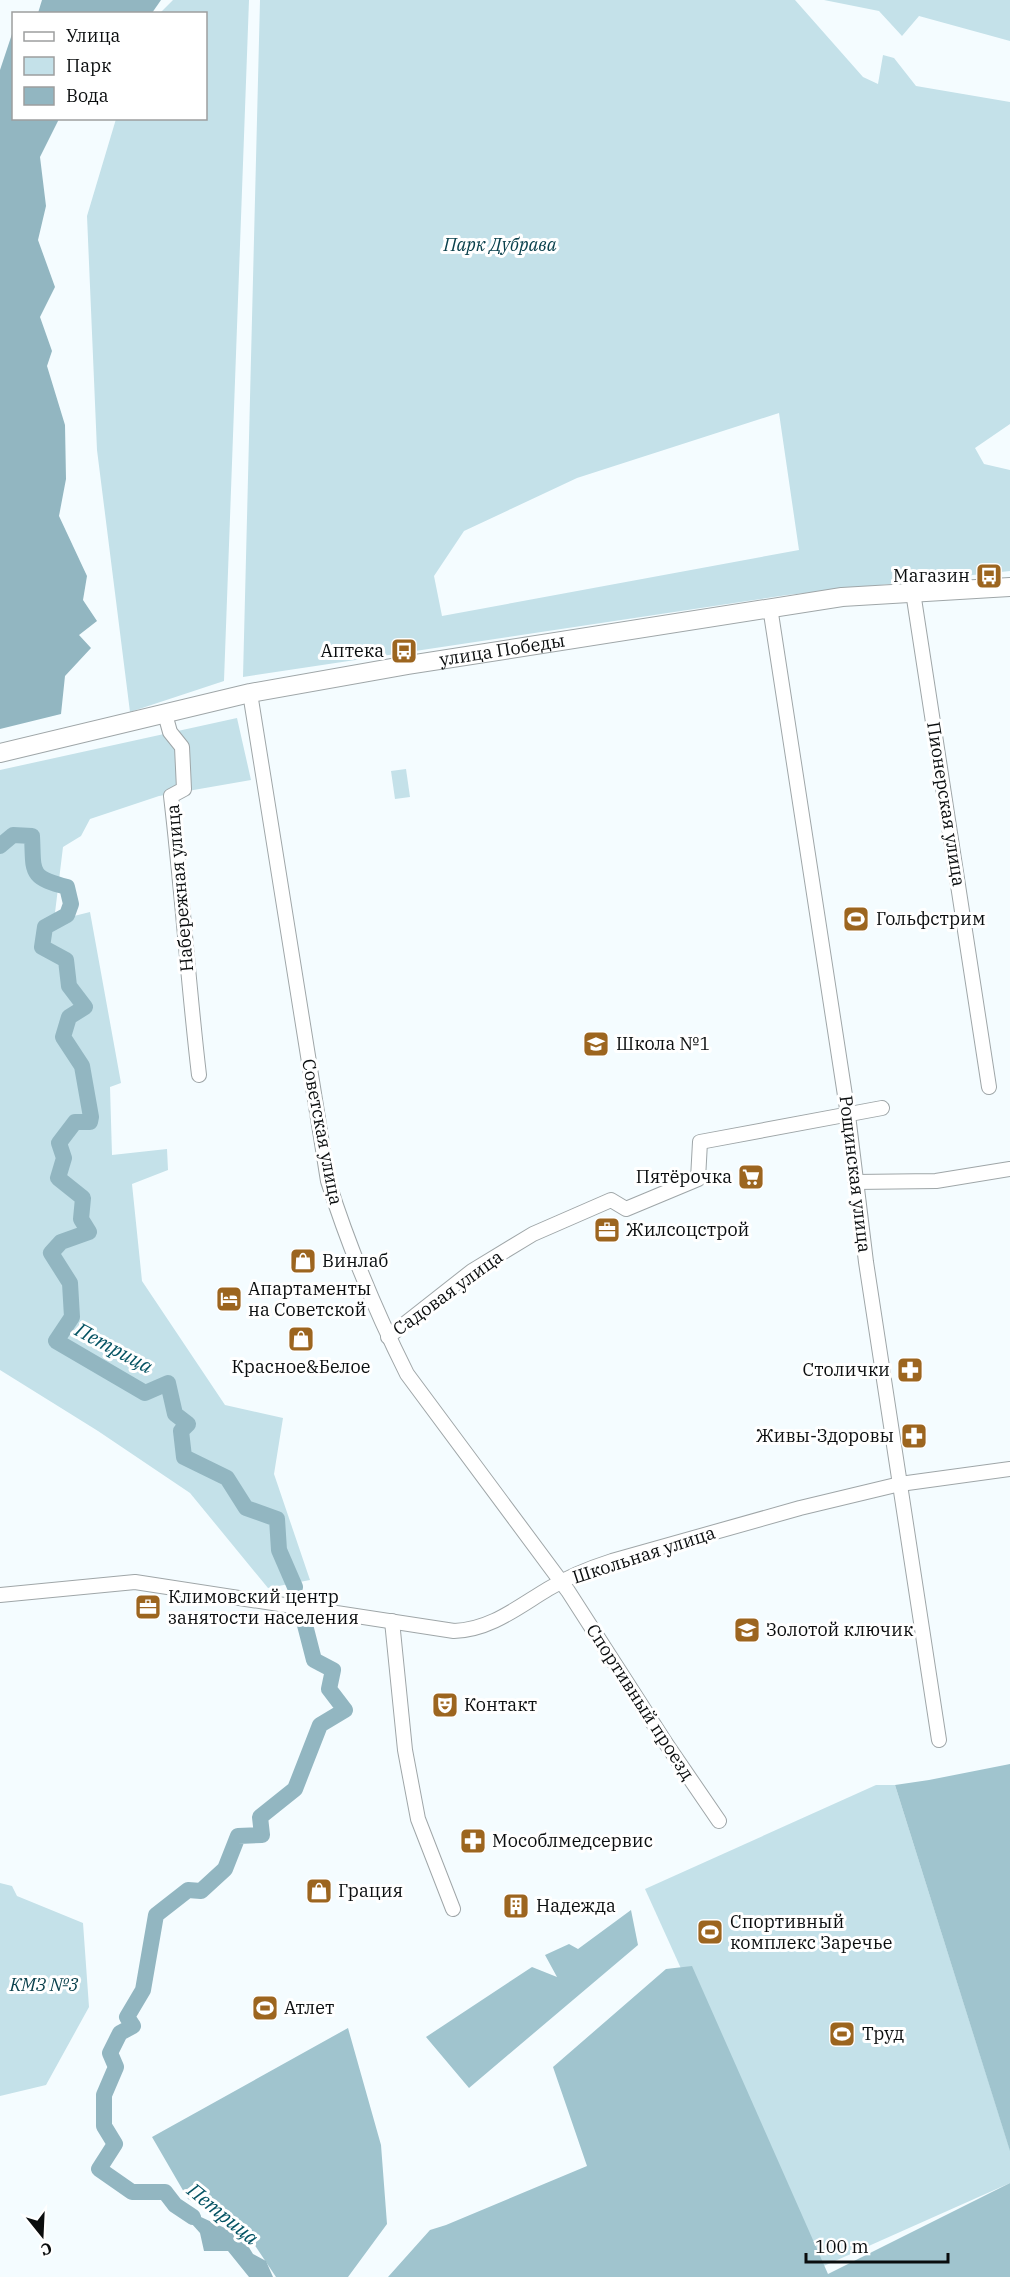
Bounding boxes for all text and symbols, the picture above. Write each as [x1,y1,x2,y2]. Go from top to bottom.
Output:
legend [12,12,207,120]
text: Улица [66,24,121,47]
text: Парк [66,54,112,77]
text: Вода [66,84,109,107]
park label: Парк Дубрава [442,233,557,256]
bus stop icon: Магазин [974,561,1004,591]
place label: Магазин [893,564,970,587]
street label: улица Победы [438,629,567,671]
bus stop icon: Аптека [389,636,419,666]
place label: Аптека [320,639,384,662]
street label: Пионерская улица [922,720,971,888]
street label: Набережная улица [161,803,198,973]
sports icon: Гольфстрим [841,904,871,934]
place label: Гольфстрим [876,907,985,930]
school or university icon: Школа №1 [581,1029,611,1059]
place label: Школа №1 [616,1032,710,1055]
street label: Советская улица [297,1057,348,1207]
street label: Рощинская улица [834,1094,877,1254]
supermarket icon: Пятёрочка [736,1162,766,1192]
place label: Пятёрочка [636,1165,732,1188]
office icon: Жилсоцстрой [592,1215,622,1245]
place label: Жилсоцстрой [626,1218,749,1241]
street label: Садовая улица [388,1245,507,1340]
shop icon: Винлаб [288,1246,318,1276]
place label: Винлаб [322,1249,389,1272]
place label: Апартаменты на Советской [248,1277,371,1321]
hotel icon: Апартаменты на Советской [214,1284,244,1314]
water label: Петрица [70,1315,158,1379]
shop icon: Красное&Белое [286,1324,316,1354]
place label: Красное&Белое [232,1355,370,1378]
pharmacy icon: Столички [895,1355,925,1385]
place label: Столички [803,1358,890,1381]
pharmacy icon: Живы-Здоровы [899,1421,929,1451]
place label: Живы-Здоровы [756,1424,894,1447]
street label: Школьная улица [570,1521,718,1588]
place label: Климовский центр занятости населения [168,1585,359,1629]
office icon: Климовский центр занятости населения [133,1592,163,1622]
school or university icon: Золотой ключик [732,1615,762,1645]
place label: Золотой ключик [766,1618,914,1641]
street label: Спортивный проезд [581,1619,699,1784]
theatre icon: Контакт [430,1690,460,1720]
place label: Контакт [464,1693,537,1716]
pharmacy icon: Мособлмедсервис [458,1826,488,1856]
place label: Мособлмедсервис [492,1829,653,1852]
shop icon: Грация [304,1876,334,1906]
place label: Грация [338,1879,403,1902]
building icon: Надежда [501,1891,531,1921]
place label: Надежда [536,1894,616,1917]
place label: Спортивный комплекс Заречье [730,1910,892,1954]
sports icon: Спортивный комплекс Заречье [695,1917,725,1947]
park label: КМЗ №3 [9,1973,78,1996]
sports icon: Атлет [250,1993,280,2023]
place label: Атлет [284,1996,334,2019]
sports icon: Труд [827,2019,857,2049]
place label: Труд [862,2022,904,2045]
water label: Петрица [181,2176,265,2251]
north arrow [12,2205,72,2265]
scale bar [806,2226,948,2264]
text: 100 m [815,2235,869,2258]
text: С [38,2238,55,2260]

